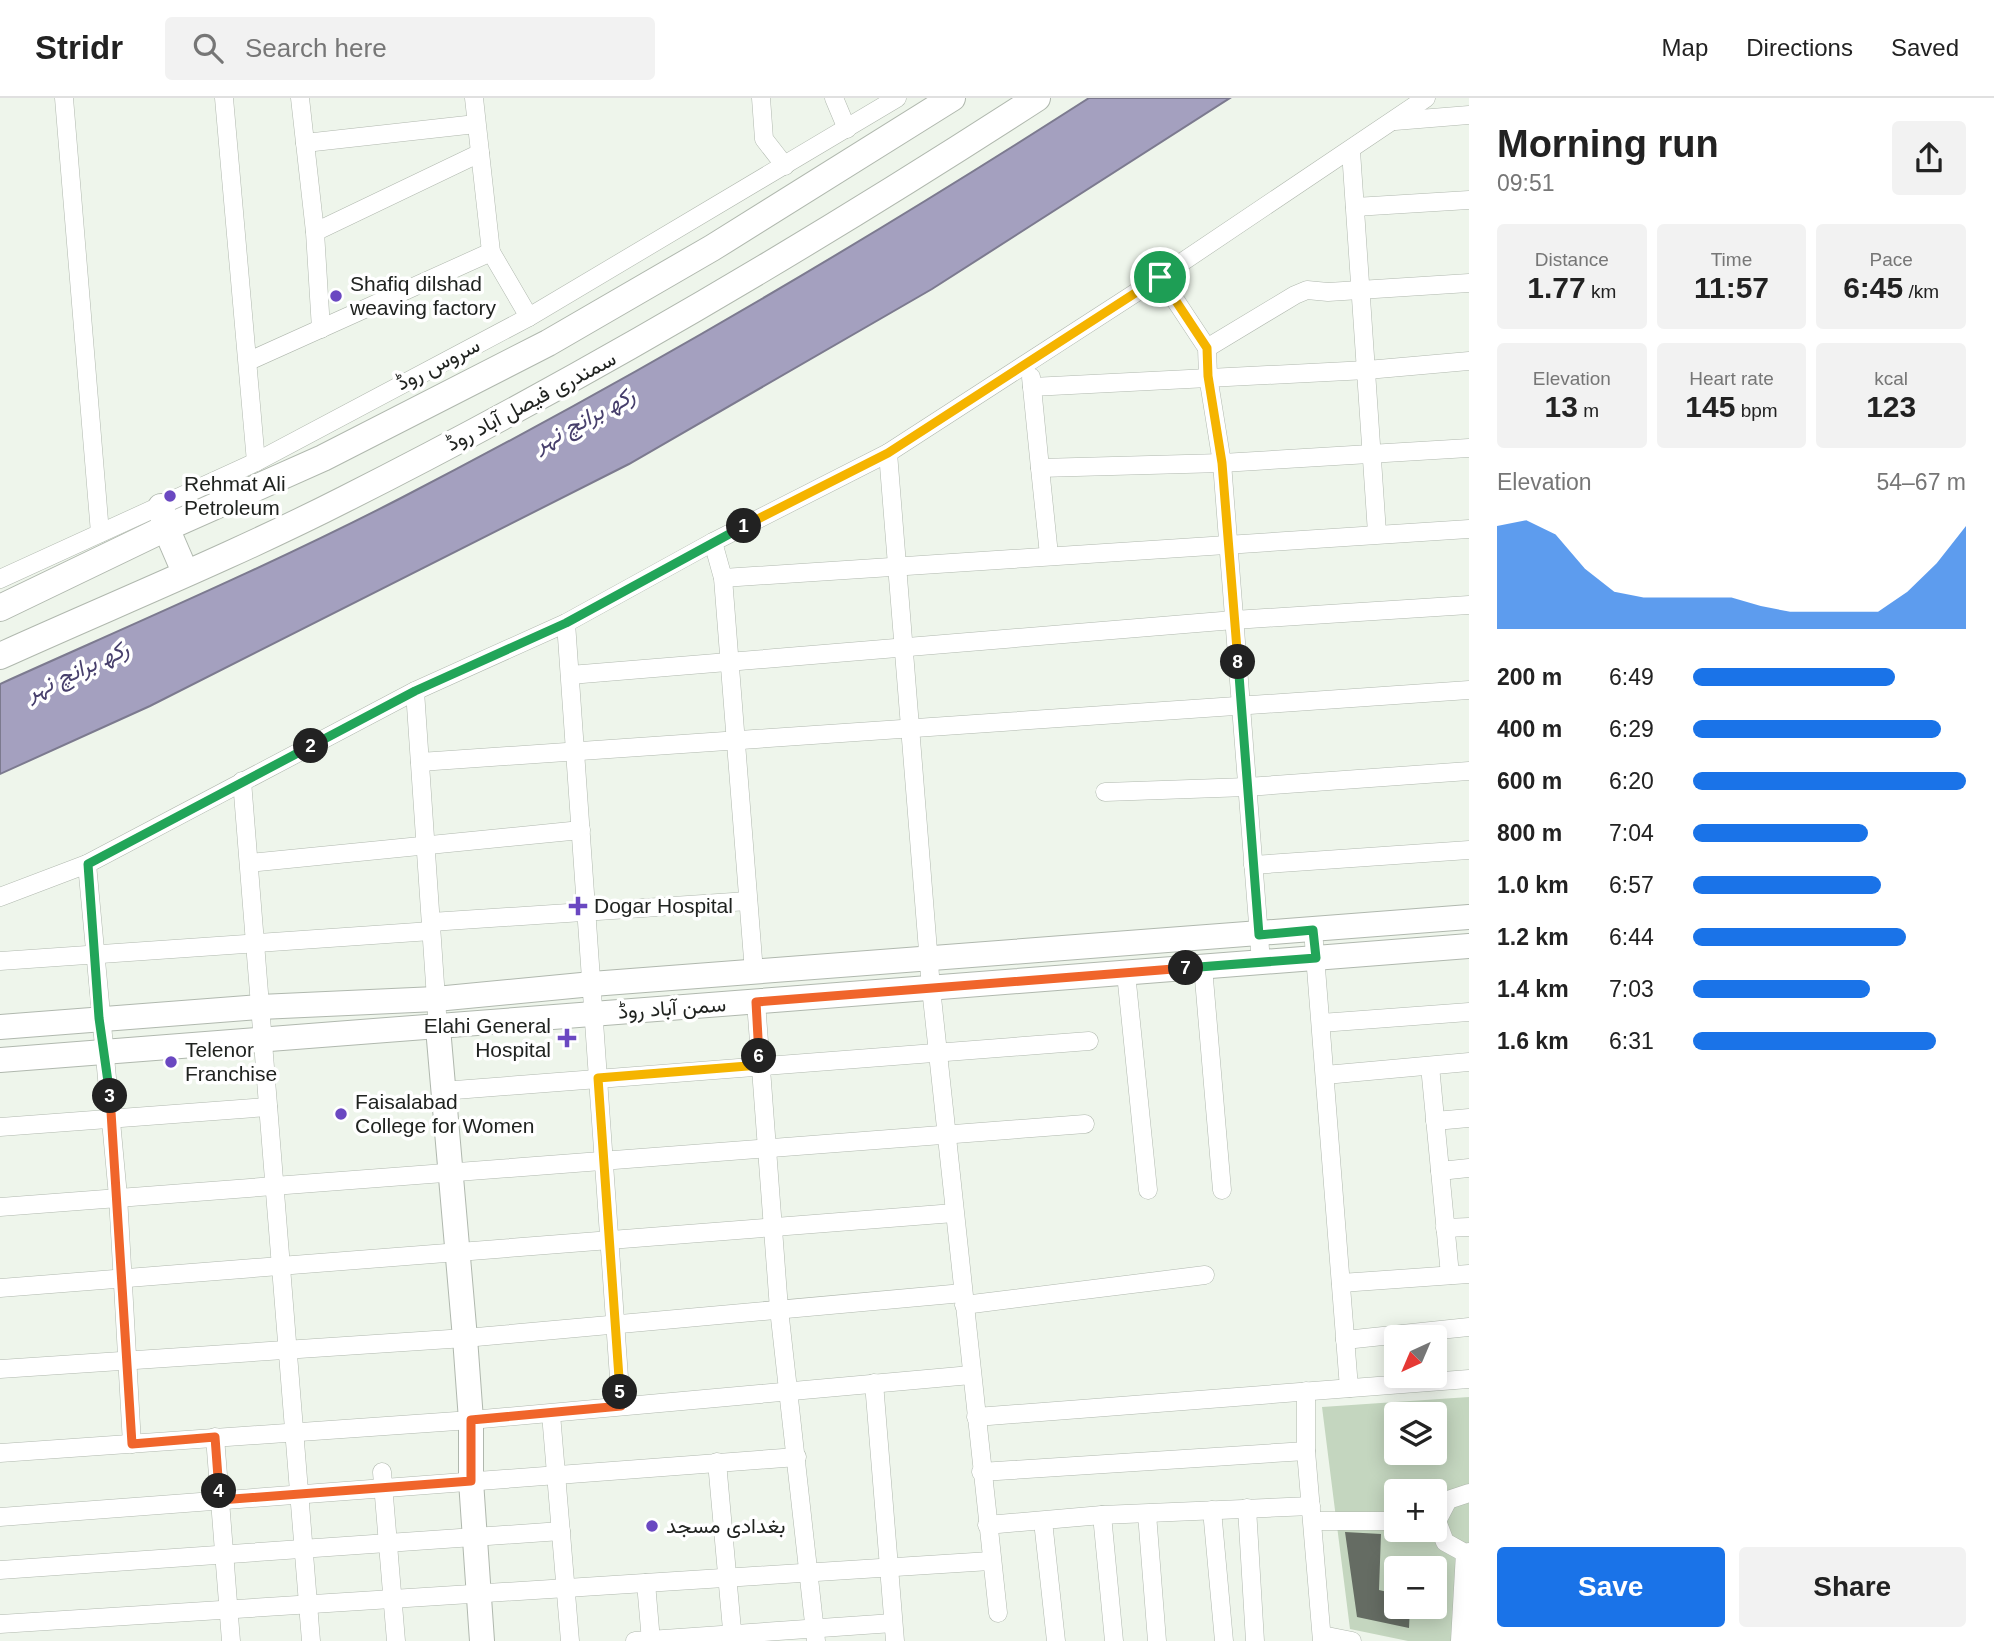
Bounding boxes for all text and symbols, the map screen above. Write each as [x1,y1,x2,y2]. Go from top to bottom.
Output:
search box [165,17,655,80]
text: Stridr [35,29,123,66]
icon: search [189,29,227,67]
text: Search here [245,33,387,63]
text: Map [1662,34,1708,61]
text: Directions [1746,34,1853,61]
text: Saved [1891,34,1959,61]
button: share [1892,121,1966,195]
text: Morning run [1497,123,1719,165]
text: 09:51 [1497,170,1555,196]
pin [1130,247,1190,307]
text: Distance [1535,249,1609,270]
text: Time [1711,249,1752,270]
text: Pace [1870,249,1913,270]
icon: arrive [1141,258,1179,296]
text: 1.77 [1527,271,1586,304]
text: 11:57 [1694,271,1769,304]
text: 6:45 [1843,271,1903,304]
place label: Shafiq dilshad weaving factory [349,272,496,319]
text: km [1586,281,1616,302]
text: /km [1903,281,1939,302]
marker: Shafiq dilshad weaving factory [328,288,344,304]
street label: سروس روڈ [392,333,484,396]
street label: سمندری فیصل آباد روڈ [442,346,620,457]
text: Elevation [1533,368,1611,389]
text: Heart rate [1689,368,1774,389]
text: kcal [1874,368,1908,389]
water label: رکھ برانچ نہر [527,382,640,460]
text: 13 [1545,390,1578,423]
text: 145 [1685,390,1735,423]
text: 123 [1866,390,1916,423]
text: m [1578,400,1599,421]
text: bpm [1735,400,1778,421]
text: Elevation [1497,469,1592,495]
text: 54–67 m [1876,469,1966,495]
place label: Rehmat Ali Petroleum [184,472,286,519]
marker: Rehmat Ali Petroleum [162,488,178,504]
pin: 1 [726,508,762,544]
text: 1 [738,515,749,536]
water label: رکھ برانچ نہر [20,635,134,709]
pin: 8 [1220,644,1256,680]
text: 8 [1232,651,1243,672]
text: 200 m [1497,664,1562,690]
text: 6:49 [1609,664,1654,690]
text: 400 m [1497,716,1562,742]
text: 6:29 [1609,716,1654,742]
pin: 2 [294,728,328,764]
text: 2 [305,735,316,756]
text: 600 m [1497,768,1562,794]
text: 6:20 [1609,768,1654,794]
text: 800 m [1497,820,1562,846]
text: 7:04 [1609,820,1654,846]
text: 1.0 km [1497,872,1569,898]
text: 6:57 [1609,872,1654,898]
place label: Dogar Hospital [594,894,733,917]
marker: Dogar Hospital [568,896,588,916]
text: 1.2 km [1497,924,1569,950]
text: 6:44 [1609,924,1654,950]
pin: 7 [1168,950,1204,986]
text: 7 [1180,957,1191,978]
text: 1.4 km [1497,976,1569,1002]
text: 7:03 [1609,976,1654,1002]
street label: سمن آباد روڈ [617,992,727,1025]
place label: Elahi General Hospital [424,1014,551,1061]
marker: Elahi General Hospital [557,1028,577,1048]
text: 1.6 km [1497,1028,1569,1054]
text: 6:31 [1609,1028,1654,1054]
place label: Telenor Franchise [185,1038,277,1085]
pin: 6 [742,1038,776,1074]
text: 6 [753,1045,764,1066]
marker: Telenor Franchise [163,1054,179,1070]
pin: 3 [92,1079,128,1114]
text: 3 [104,1085,115,1106]
place label: Faisalabad College for Women [355,1090,534,1137]
marker: Faisalabad College for Women [333,1106,349,1122]
north arrow [1384,1325,1447,1388]
map controls [1384,1325,1447,1619]
pin: 5 [602,1374,638,1410]
text: 5 [614,1381,625,1402]
button: layers [1384,1402,1447,1465]
pin: 4 [202,1474,236,1508]
button: + [1384,1479,1447,1542]
text: 4 [213,1480,224,1501]
place label: بغدادی مسجد [666,1514,785,1538]
marker: بغدادی مسجد [644,1518,660,1534]
button: Save [1497,1547,1725,1627]
button: Share [1739,1547,1966,1627]
button: − [1384,1556,1447,1619]

